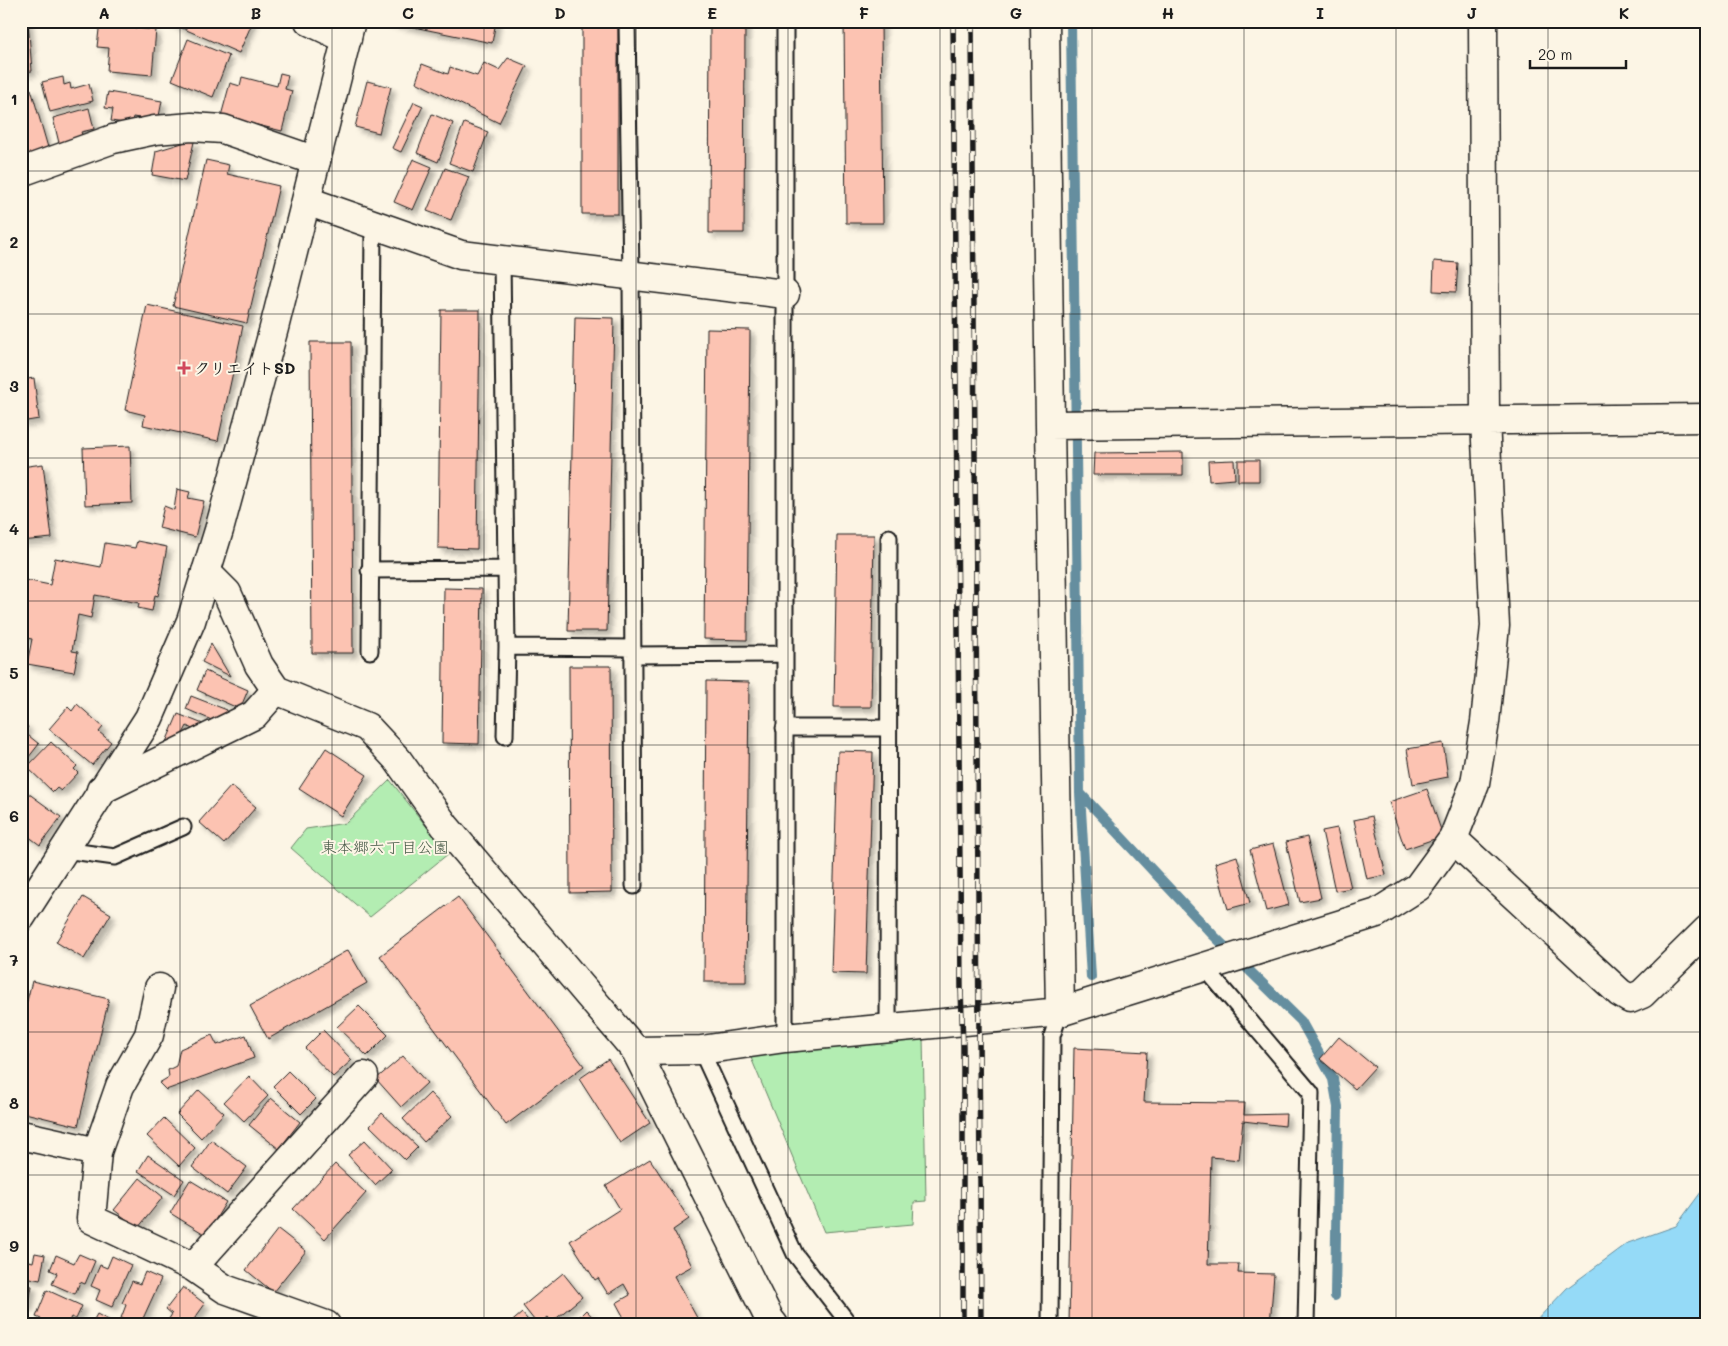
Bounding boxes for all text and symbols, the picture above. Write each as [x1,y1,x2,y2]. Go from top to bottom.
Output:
text: A [98,2,110,23]
text: B [251,2,261,23]
text: C [402,2,414,23]
text: D [554,2,566,23]
text: E [707,2,717,23]
text: F [859,2,869,23]
text: G [1010,2,1022,23]
text: H [1162,2,1174,23]
text: I [1316,2,1324,23]
text: J [1467,2,1477,23]
text: K [1619,2,1629,23]
scale bar [1530,38,1627,70]
text: 20 m [1538,44,1572,64]
text: 1 [10,88,18,109]
text: 2 [10,231,19,252]
place label: クリエイトSD [194,357,296,378]
marker: クリエイトSD [178,362,190,374]
text: 3 [9,375,19,396]
text: 4 [9,518,19,539]
text: 5 [9,662,19,683]
text: 6 [9,805,19,826]
park label: 東本郷六丁目公園 [321,836,449,857]
text: 7 [10,949,19,970]
text: 8 [9,1092,19,1113]
text: 9 [9,1235,19,1256]

